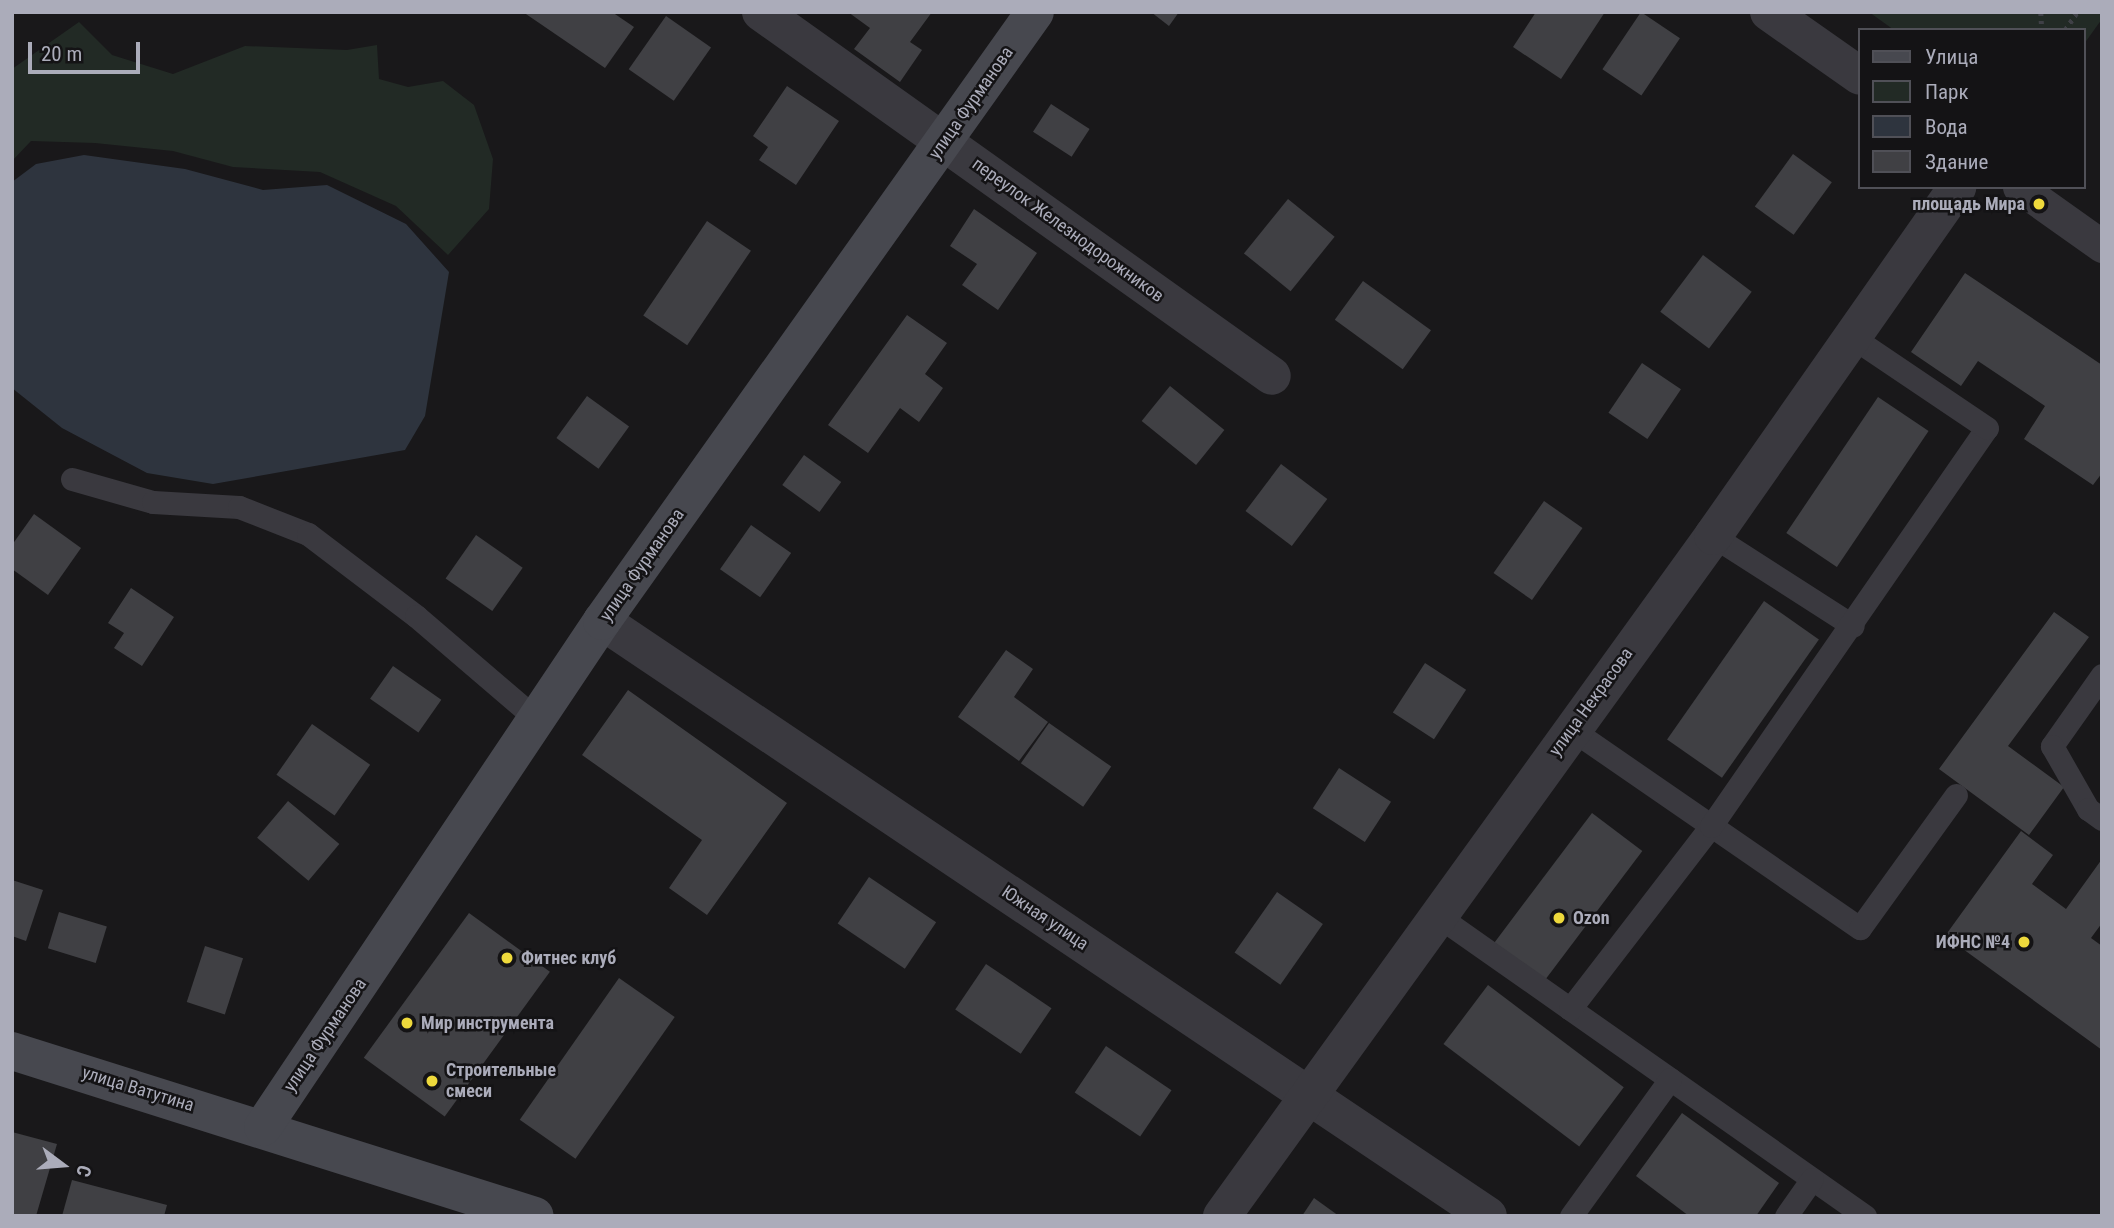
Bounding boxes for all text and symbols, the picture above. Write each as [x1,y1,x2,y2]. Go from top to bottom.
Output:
scale bar [32,28,144,72]
legend [1858,28,2086,189]
text: 20 m [41,42,82,66]
street label: улица Фурманова [924,43,1018,163]
text: Улица [1925,45,1978,69]
text: Парк [1925,80,1969,104]
text: Вода [1925,115,1968,139]
text: Здание [1925,150,1988,174]
street label: переулок Железнодорожников [968,153,1168,307]
place label: площадь Мира [1912,193,2025,215]
marker: площадь Мира [2031,196,2047,212]
street label: улица Фурманова [595,505,689,625]
street label: улица Некрасова [1545,644,1637,760]
street label: Южная улица [998,881,1092,955]
place label: Ozon [1573,907,1610,929]
marker: Ozon [1551,910,1567,926]
place label: ИФНС №4 [1936,931,2010,953]
marker: ИФНС №4 [2016,934,2032,950]
place label: Фитнес клуб [521,947,616,969]
marker: Фитнес клуб [499,950,515,966]
street label: улица Фурманова [279,974,371,1096]
place label: Мир инструмента [421,1012,554,1034]
marker: Мир инструмента [399,1015,415,1031]
place label: Строительные смеси [446,1060,556,1102]
street label: улица Ватутина [79,1062,197,1116]
marker: Строительные смеси [424,1073,440,1089]
north arrow [28,1130,98,1200]
text: С [71,1163,96,1179]

